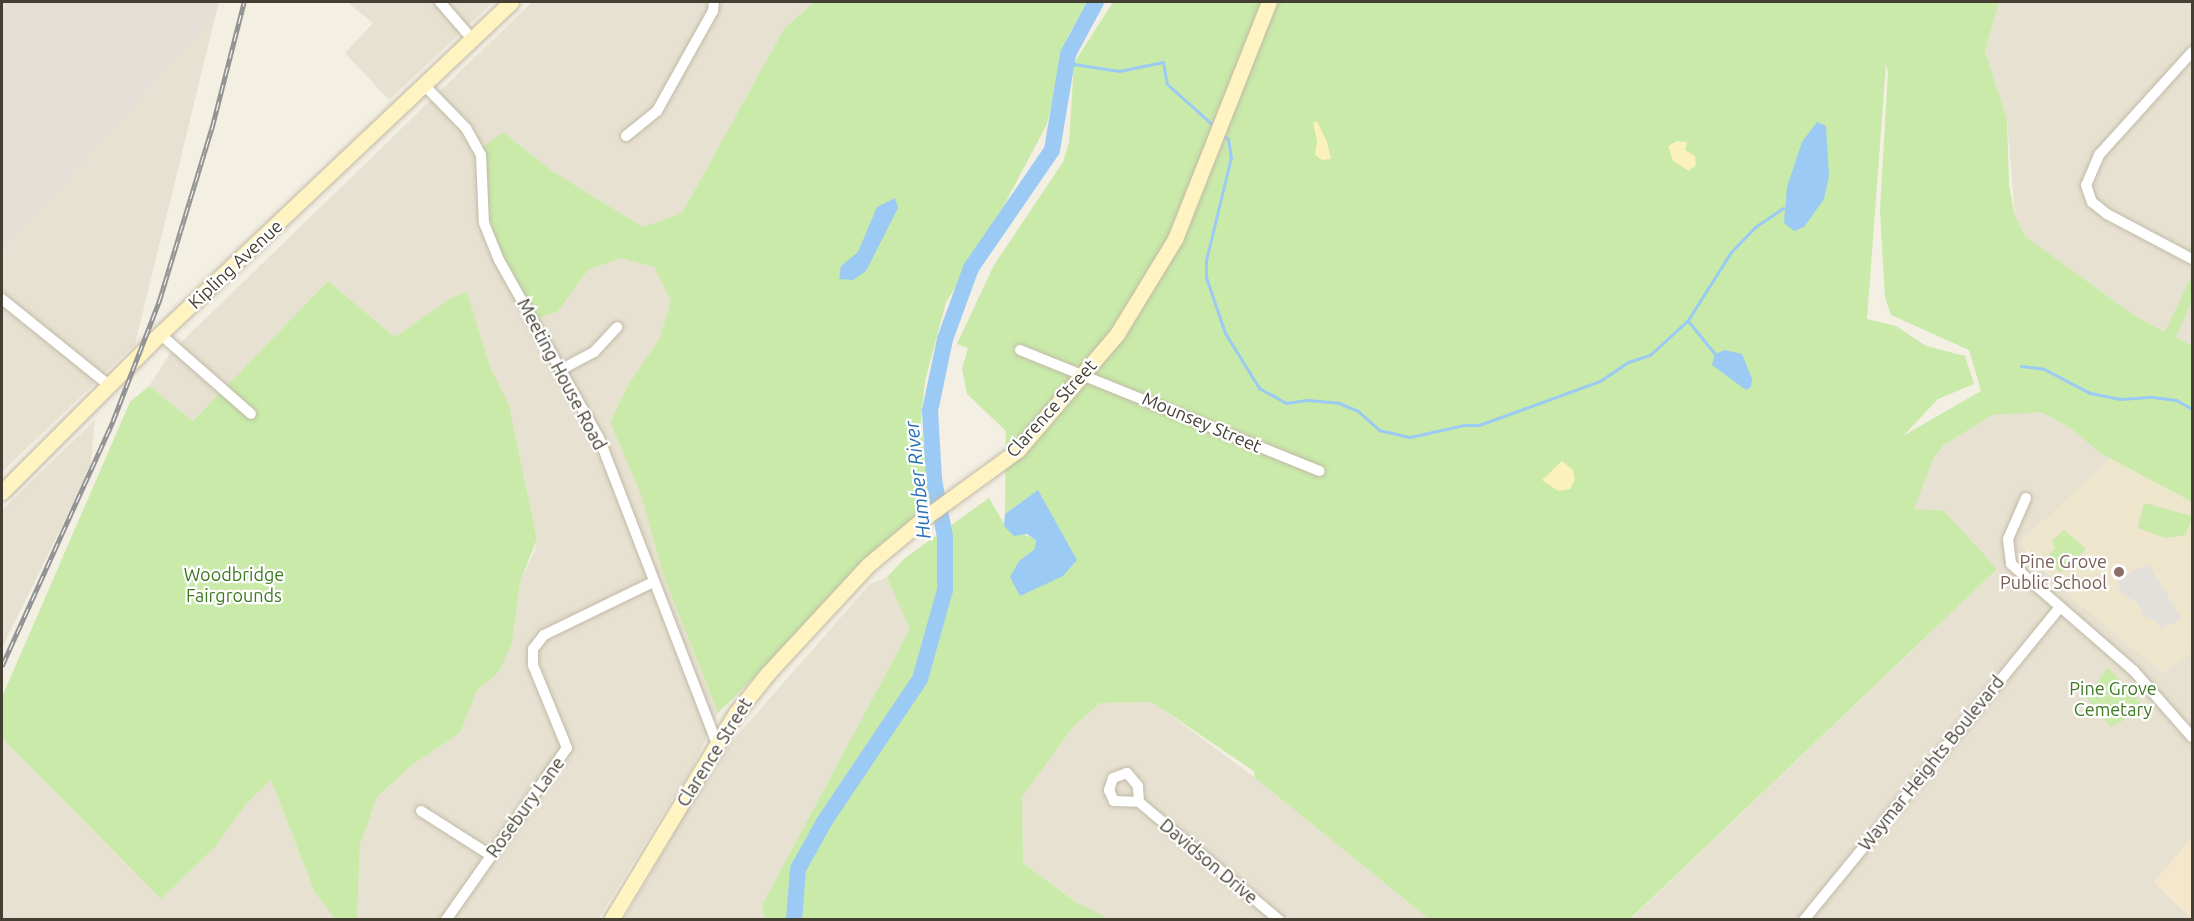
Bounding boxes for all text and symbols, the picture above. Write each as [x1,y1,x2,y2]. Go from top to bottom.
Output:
street label: Kipling Avenue [183,215,287,313]
street label: Meeting House Road [513,295,611,453]
street label: Clarence Street [1001,354,1101,462]
street label: Mounsey Street [1139,387,1265,457]
water label: Humber River [899,420,935,540]
place label: Pine Grove Public School [2000,551,2107,594]
park label: Woodbridge Fairgrounds [184,564,284,606]
marker: Pine Grove Public School [2112,565,2126,579]
street label: Waymar Heights Boulevard [1854,671,2008,855]
park label: Pine Grove Cemetary [2069,678,2157,720]
street label: Clarence Street [672,693,756,811]
street label: Rosebury Lane [481,753,569,861]
street label: Davidson Drive [1156,814,1262,908]

